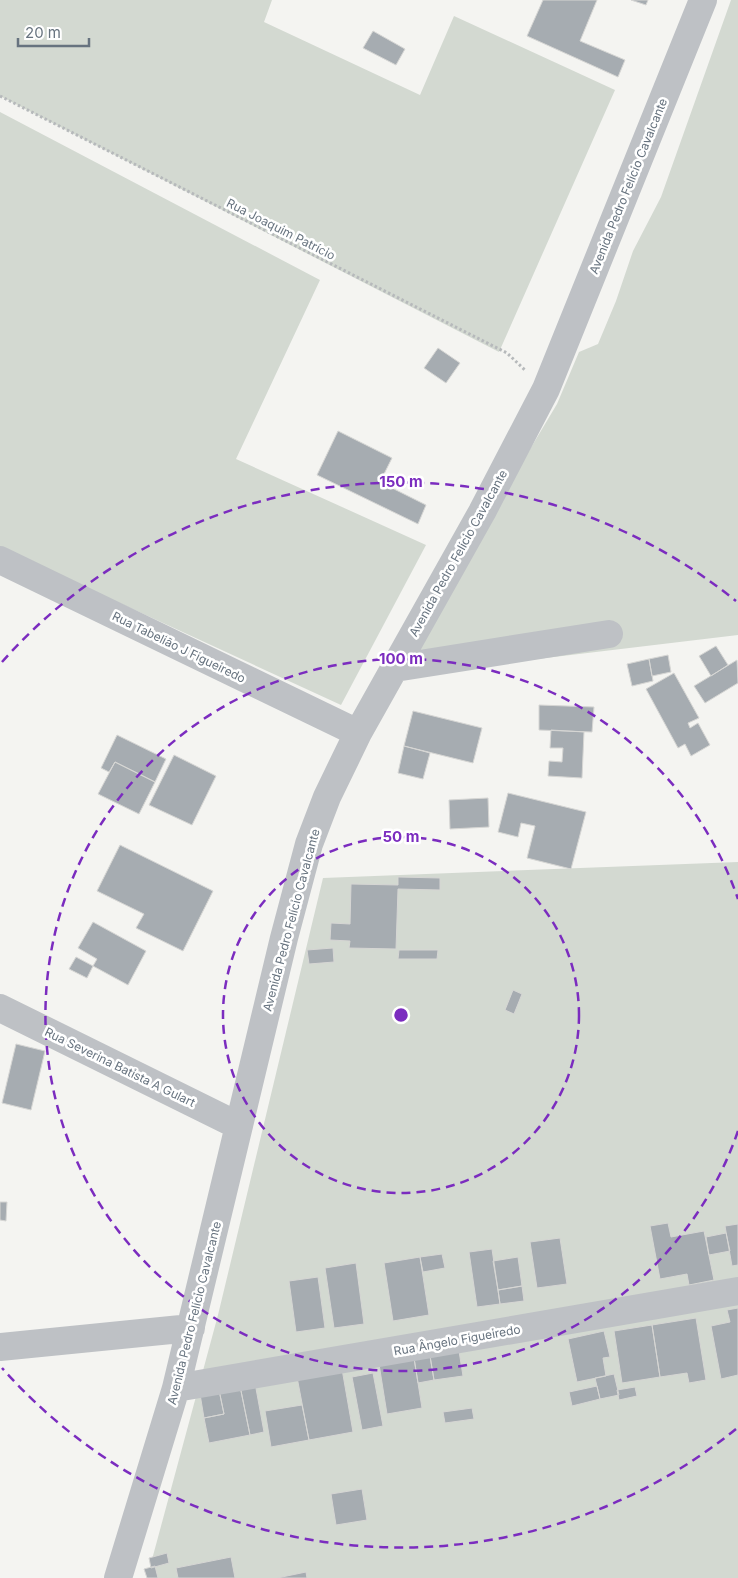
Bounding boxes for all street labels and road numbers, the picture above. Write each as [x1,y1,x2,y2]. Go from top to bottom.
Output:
street label: Avenida Pedro Felício Cavalcante [586,96,670,276]
street label: Rua Joaquim Patrício [224,195,338,263]
street label: Avenida Pedro Felício Cavalcante [406,467,510,639]
street label: Rua Tabelião J Figueiredo [110,608,248,686]
street label: Avenida Pedro Felício Cavalcante [259,827,323,1013]
street label: Rua Severina Batista A Gulart [42,1024,198,1110]
street label: Avenida Pedro Felício Cavalcante [164,1220,224,1406]
street label: Rua Ângelo Figueiredo [393,1321,521,1359]

